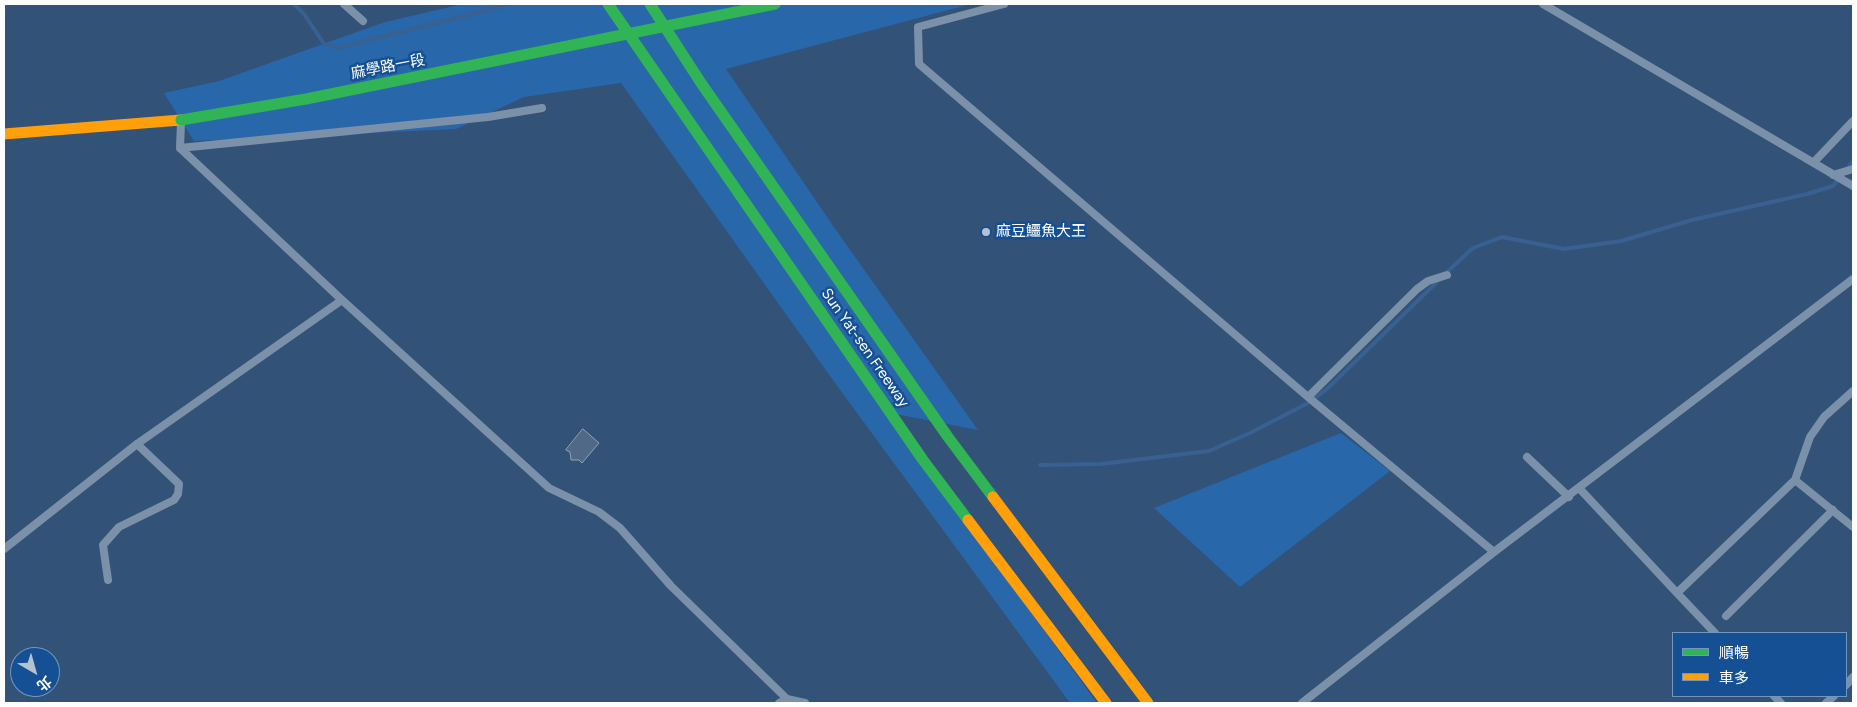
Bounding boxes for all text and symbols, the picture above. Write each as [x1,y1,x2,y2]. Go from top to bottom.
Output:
street label: 麻學路一段 [349,51,427,83]
place label: 麻豆鱷魚大王 [996,223,1086,241]
marker: 麻豆鱷魚大王 [980,226,992,238]
street label: Sun Yat-sen Freeway [817,285,913,411]
legend [1672,632,1847,697]
text: 順暢 [1719,644,1749,662]
north arrow [10,647,60,697]
text: 車多 [1719,669,1749,687]
text: 北 [33,672,55,694]

